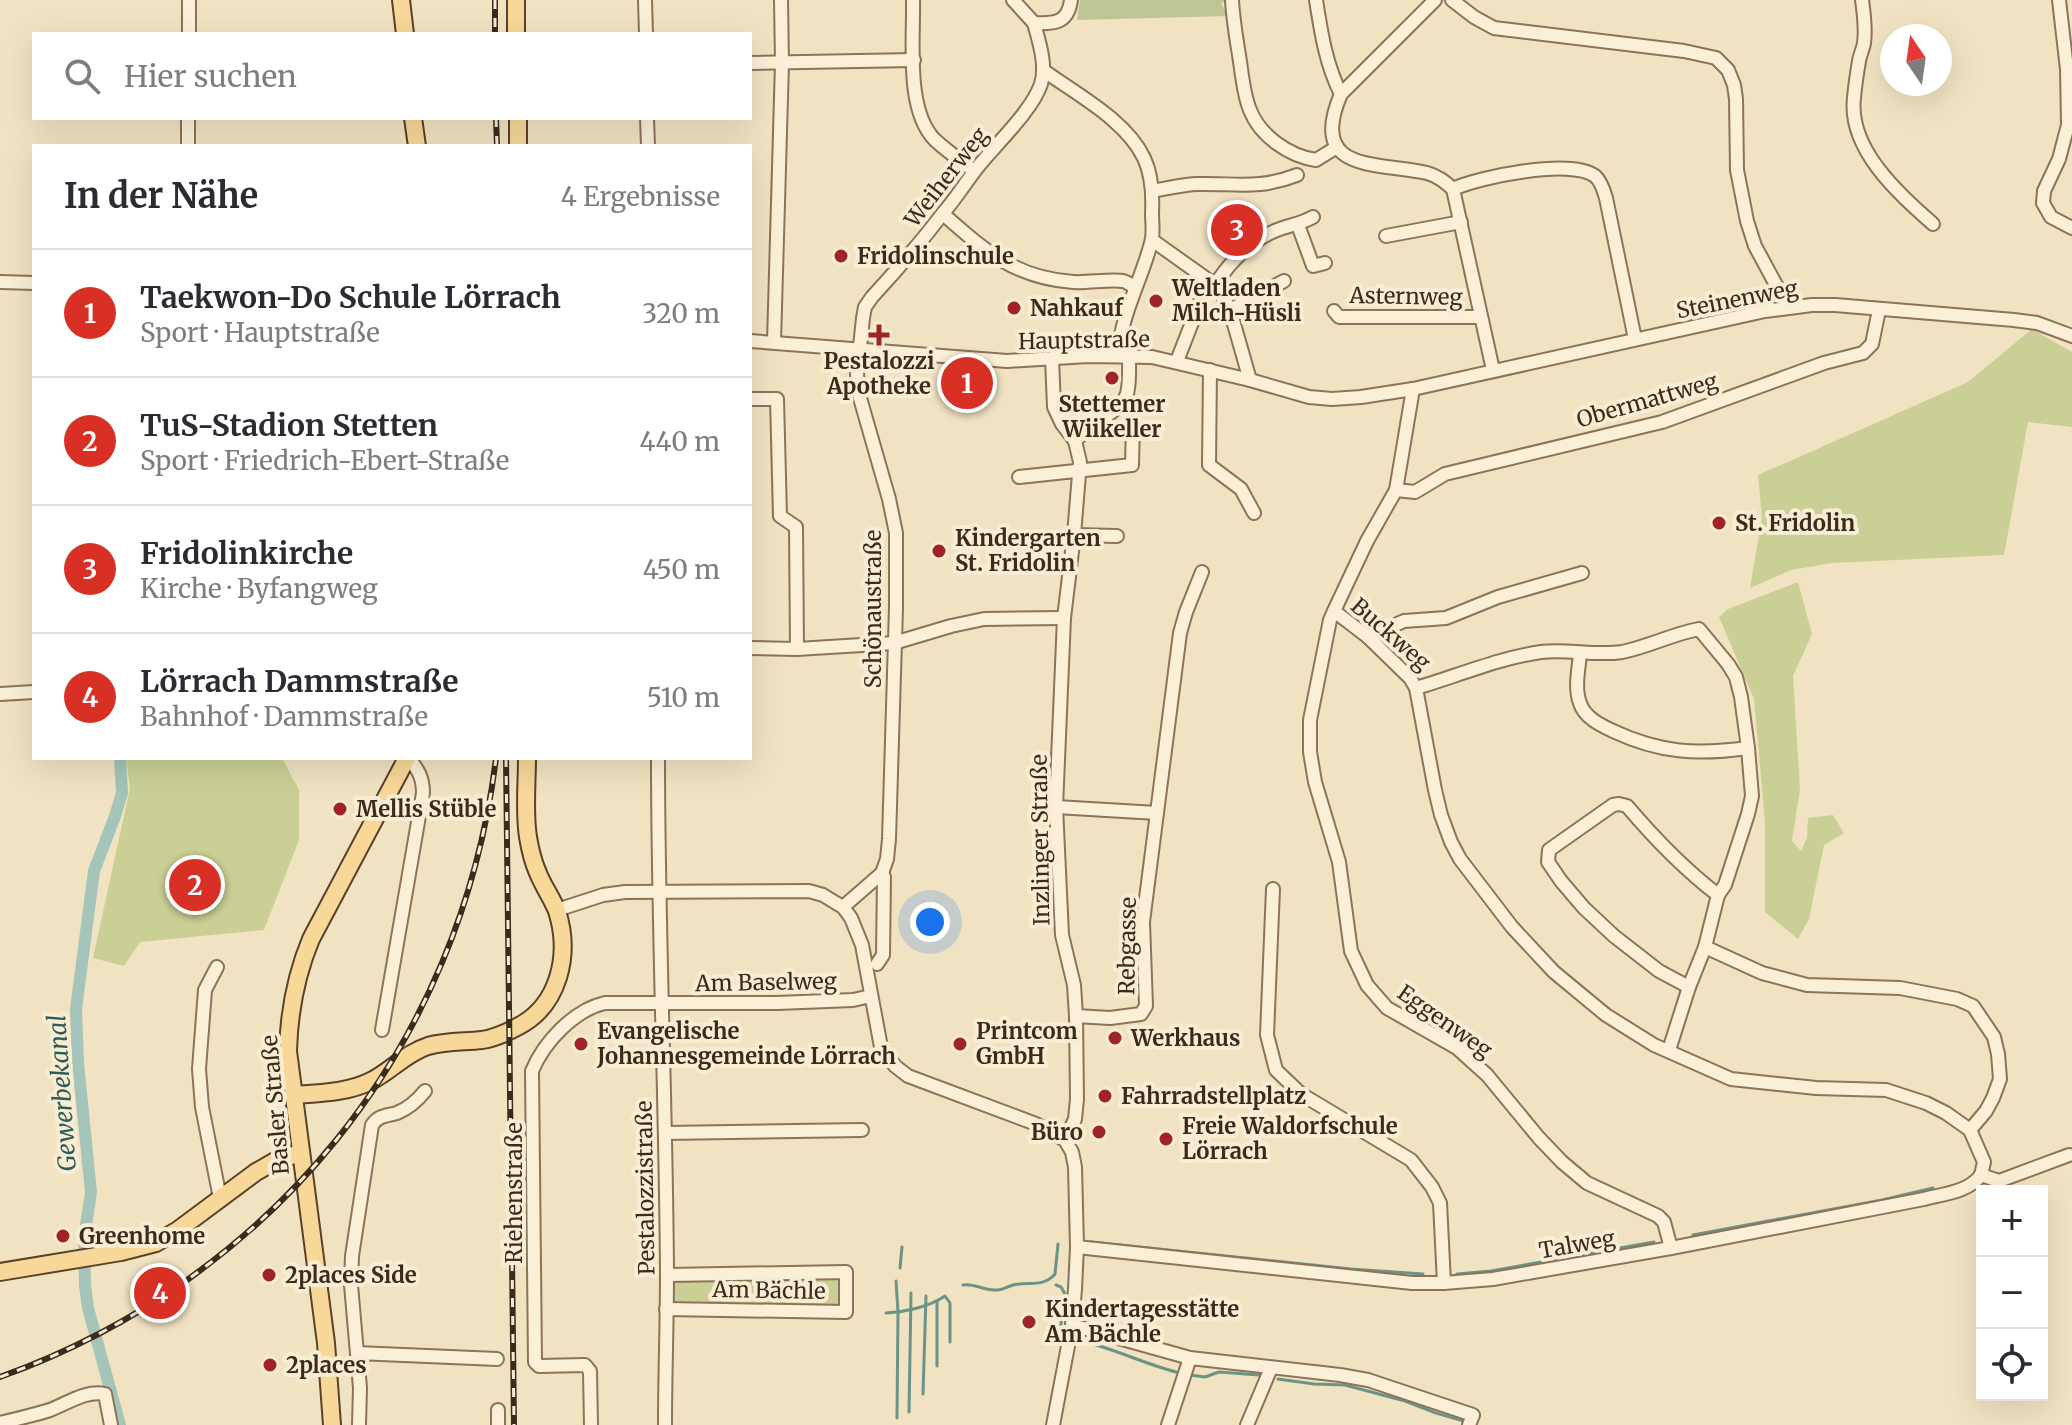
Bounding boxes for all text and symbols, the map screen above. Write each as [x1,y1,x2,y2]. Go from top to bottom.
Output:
north arrow [1880,24,1952,96]
search box [32,32,752,120]
icon: search [60,54,104,98]
text: Hier suchen [124,57,297,95]
street label: Weiherweg [898,121,994,233]
text: In der Nähe [64,175,258,217]
text: 4 Ergebnisse [561,180,720,213]
pin: 3 [1211,200,1263,260]
place label: Fridolinschule [857,242,1014,270]
marker: Fridolinschule [832,247,850,265]
place label: Weltladen Milch-Hüsli [1171,274,1301,327]
street label: Steinenweg [1674,274,1800,324]
text: Taekwon-Do Schule Lörrach [140,278,561,316]
street label: Asternweg [1348,281,1463,311]
marker: Weltladen Milch-Hüsli [1147,292,1165,310]
place label: Nahkauf [1030,294,1124,322]
text: 1 [84,297,96,330]
text: 320 m [642,297,720,330]
marker: Nahkauf [1005,299,1023,317]
text: Sport · Hauptstraße [140,316,380,349]
street label: Hauptstraße [1018,325,1150,355]
marker: Pestalozzi Apotheke [870,326,888,344]
place label: Pestalozzi Apotheke [824,347,934,400]
pin: 1 [941,353,993,413]
street label: Obermattweg [1573,366,1721,434]
marker: Stettemer Wiikeller [1103,369,1121,387]
place label: Stettemer Wiikeller [1059,390,1165,443]
text: TuS-Stadion Stetten [140,406,438,444]
text: 2 [82,425,98,458]
text: 440 m [640,425,720,458]
text: Sport · Friedrich-Ebert-Straße [140,444,509,477]
place label: St. Fridolin [1735,509,1855,537]
marker: St. Fridolin [1710,514,1728,532]
place label: Kindergarten St. Fridolin [955,524,1101,577]
street label: Schönaustraße [859,530,887,688]
text: Fridolinkirche [140,534,353,572]
marker: Kindergarten St. Fridolin [930,542,948,560]
text: 3 [83,553,97,586]
text: 450 m [643,553,720,586]
text: Kirche · Byfangweg [140,572,378,605]
street label: Buckweg [1345,592,1437,676]
text: Lörrach Dammstraße [140,662,458,700]
text: 4 [82,681,98,714]
text: 510 m [647,681,720,714]
text: Bahnhof · Dammstraße [140,700,428,733]
street label: Inzlinger Straße [1025,754,1055,926]
place label: Mellis Stüble [356,795,496,823]
marker: Mellis Stüble [331,800,349,818]
pin: 2 [169,855,221,915]
street label: Rebgasse [1112,897,1142,995]
your location [910,902,950,942]
street label: Am Baselweg [694,967,837,997]
street label: Eggenweg [1392,978,1498,1064]
water label: Gewerbekanal [41,1014,83,1172]
place label: Evangelische Johannesgemeinde Lörrach [596,1017,896,1070]
place label: Printcom GmbH [976,1017,1078,1070]
place label: Werkhaus [1130,1024,1240,1052]
marker: Werkhaus [1106,1029,1124,1047]
street label: Basler Straße [255,1034,295,1176]
marker: Evangelische Johannesgemeinde Lörrach [572,1035,590,1053]
marker: Printcom GmbH [951,1035,969,1053]
place label: Fahrradstellplatz [1121,1082,1306,1110]
marker: Fahrradstellplatz [1096,1087,1114,1105]
street label: Pestalozzistraße [629,1101,661,1275]
place label: Freie Waldorfschule Lörrach [1182,1112,1398,1165]
place label: Büro [1031,1118,1083,1146]
street label: Riehenstraße [500,1122,528,1264]
marker: Büro [1090,1123,1108,1141]
marker: Freie Waldorfschule Lörrach [1157,1130,1175,1148]
map controls [1976,1185,2048,1401]
button: + [1976,1185,2048,1257]
place label: Greenhome [79,1222,205,1250]
street label: Talweg [1537,1224,1617,1264]
marker: Greenhome [54,1227,72,1245]
button: − [1976,1257,2048,1329]
place label: 2places Side [285,1261,417,1289]
pin: 4 [134,1263,186,1323]
marker: 2places Side [260,1266,278,1284]
street label: Am Bächle [711,1275,826,1305]
place label: Kindertagesstätte Am Bächle [1044,1295,1239,1348]
marker: Kindertagesstätte Am Bächle [1020,1313,1038,1331]
button: locate [1976,1329,2048,1401]
place label: 2places [286,1351,367,1379]
marker: 2places [261,1356,279,1374]

